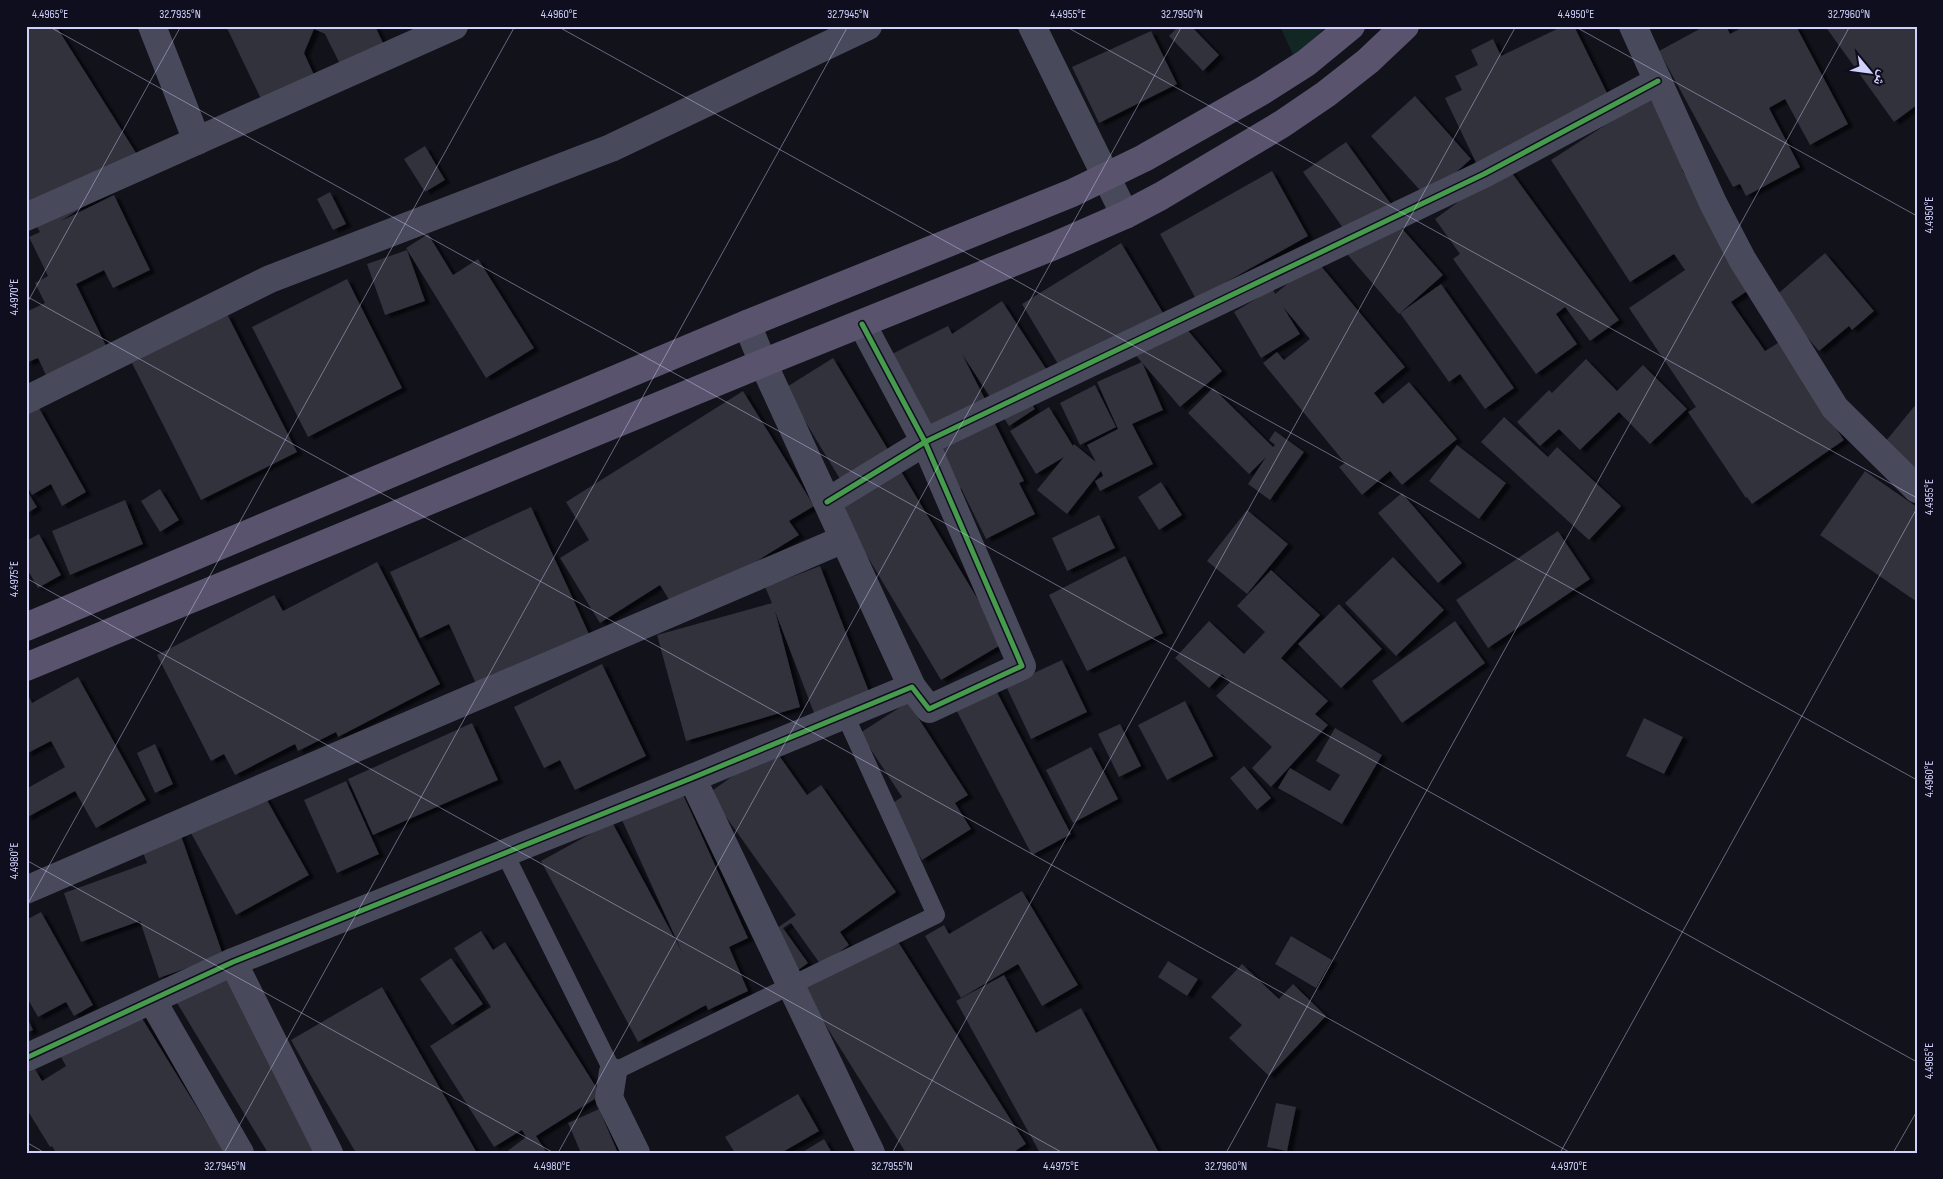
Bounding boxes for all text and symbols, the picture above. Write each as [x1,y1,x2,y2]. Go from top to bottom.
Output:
text: 4.4965°E [32,7,68,22]
text: 32.7935°N [159,7,201,22]
text: 4.4960°E [541,7,577,22]
text: 32.7945°N [827,7,869,22]
text: 4.4955°E [1050,7,1086,22]
text: 32.7950°N [1161,7,1203,22]
text: 4.4950°E [1558,7,1594,22]
text: 32.7960°N [1828,7,1870,22]
north arrow [1846,48,1896,98]
text: ش [1870,67,1892,89]
text: 4.4950°E [1922,197,1937,233]
text: 4.4970°E [7,279,22,315]
text: 4.4955°E [1922,479,1937,515]
text: 4.4975°E [7,561,22,597]
text: 4.4960°E [1922,761,1937,797]
text: 4.4980°E [7,843,22,879]
text: 4.4965°E [1922,1043,1937,1079]
text: 32.7945°N [204,1159,246,1174]
text: 4.4980°E [534,1159,570,1174]
text: 32.7955°N [871,1159,913,1174]
text: 4.4975°E [1043,1159,1079,1174]
text: 32.7960°N [1205,1159,1247,1174]
text: 4.4970°E [1551,1159,1587,1174]

